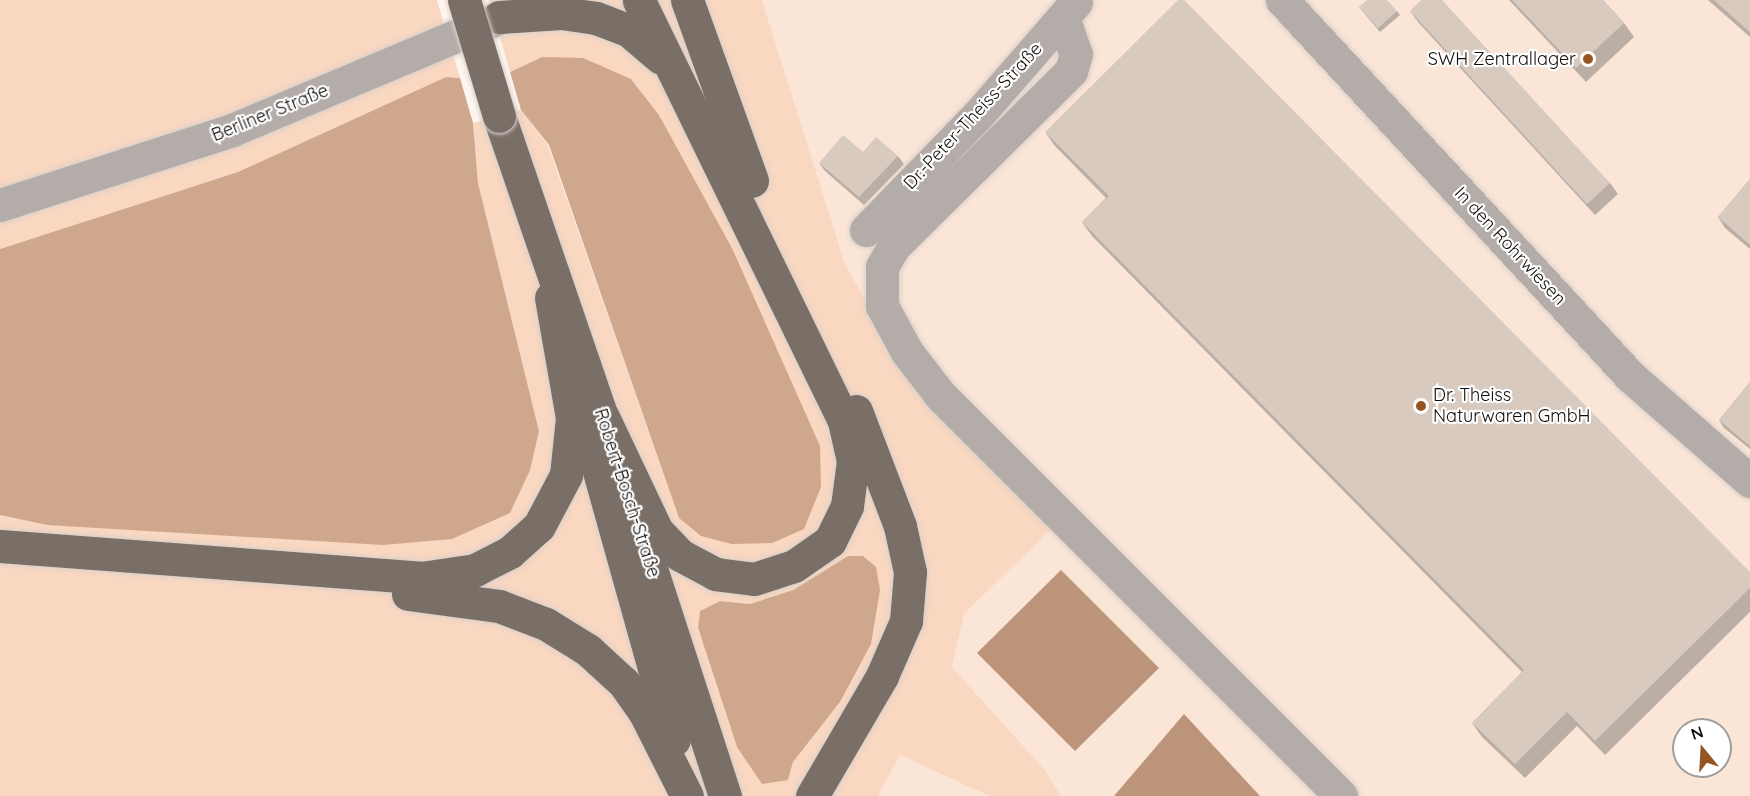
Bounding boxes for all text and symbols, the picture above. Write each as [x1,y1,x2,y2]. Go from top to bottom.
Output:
street label: Dr.-Peter-Theiss-Straße [899,38,1047,194]
place label: SWH Zentrallager [1428,48,1576,70]
marker: SWH Zentrallager [1581,52,1595,66]
street label: Berliner Straße [208,80,332,146]
street label: In den Rohrwiesen [1450,182,1570,310]
place label: Dr. Theiss Naturwaren GmbH [1433,385,1591,428]
marker: Dr. Theiss Naturwaren GmbH [1414,399,1428,413]
street label: Robert-Bosch-Straße [589,406,665,580]
north arrow [1672,718,1732,778]
text: N [1688,721,1706,744]

